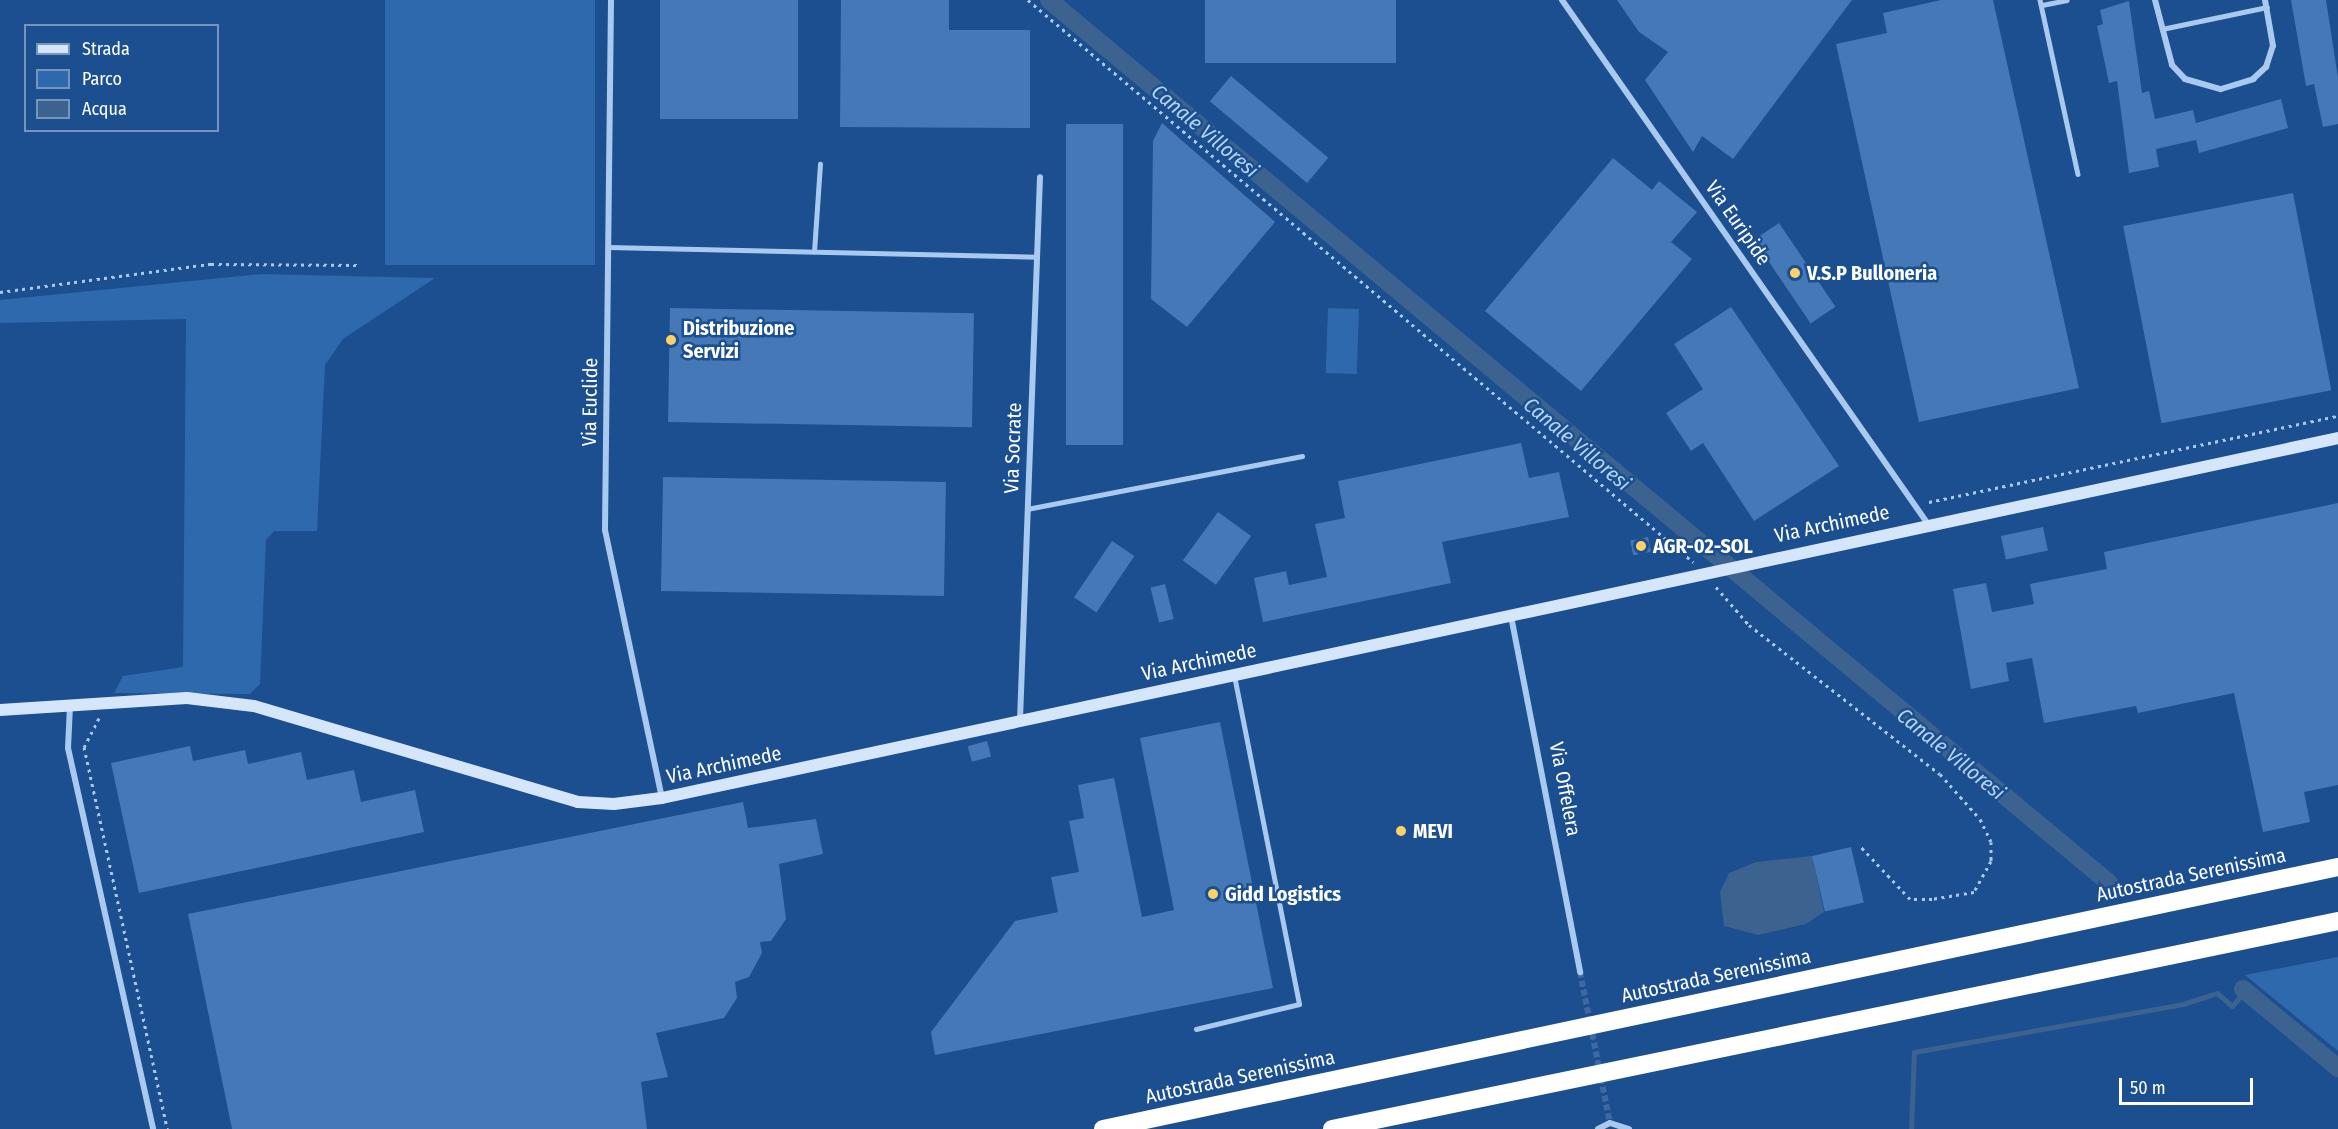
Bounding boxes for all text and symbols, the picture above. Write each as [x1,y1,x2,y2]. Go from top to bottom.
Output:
legend [24,24,219,132]
text: Strada [82,38,130,60]
text: Parco [82,68,122,90]
water label: Canale Villoresi [1146,79,1264,183]
text: Acqua [82,98,127,120]
street label: Via Euripide [1700,176,1776,270]
place label: V.S.P Bulloneria [1807,261,1937,285]
marker: V.S.P Bulloneria [1788,266,1802,280]
place label: Distribuzione Servizi [683,316,794,363]
marker: Distribuzione Servizi [664,333,678,347]
street label: Via Euclide [577,357,603,447]
water label: Canale Villoresi [1518,392,1636,496]
street label: Via Socrate [999,402,1027,494]
street label: Via Archimede [1772,500,1892,548]
place label: AGR-02-SOL [1653,534,1753,558]
marker: AGR-02-SOL [1634,539,1648,553]
street label: Via Archimede [1139,638,1259,686]
water label: Canale Villoresi [1892,703,2010,805]
street label: Via Offelera [1544,740,1586,838]
street label: Via Archimede [664,741,784,789]
place label: MEVI [1413,819,1453,843]
marker: MEVI [1394,824,1408,838]
street label: Autostrada Serenissima [2094,843,2288,907]
place label: Gidd Logistics [1225,882,1341,906]
marker: Gidd Logistics [1206,887,1220,901]
street label: Autostrada Serenissima [1619,944,1813,1008]
street label: Autostrada Serenissima [1143,1045,1337,1109]
scale bar [2122,1066,2256,1104]
text: 50 m [2130,1077,2166,1099]

